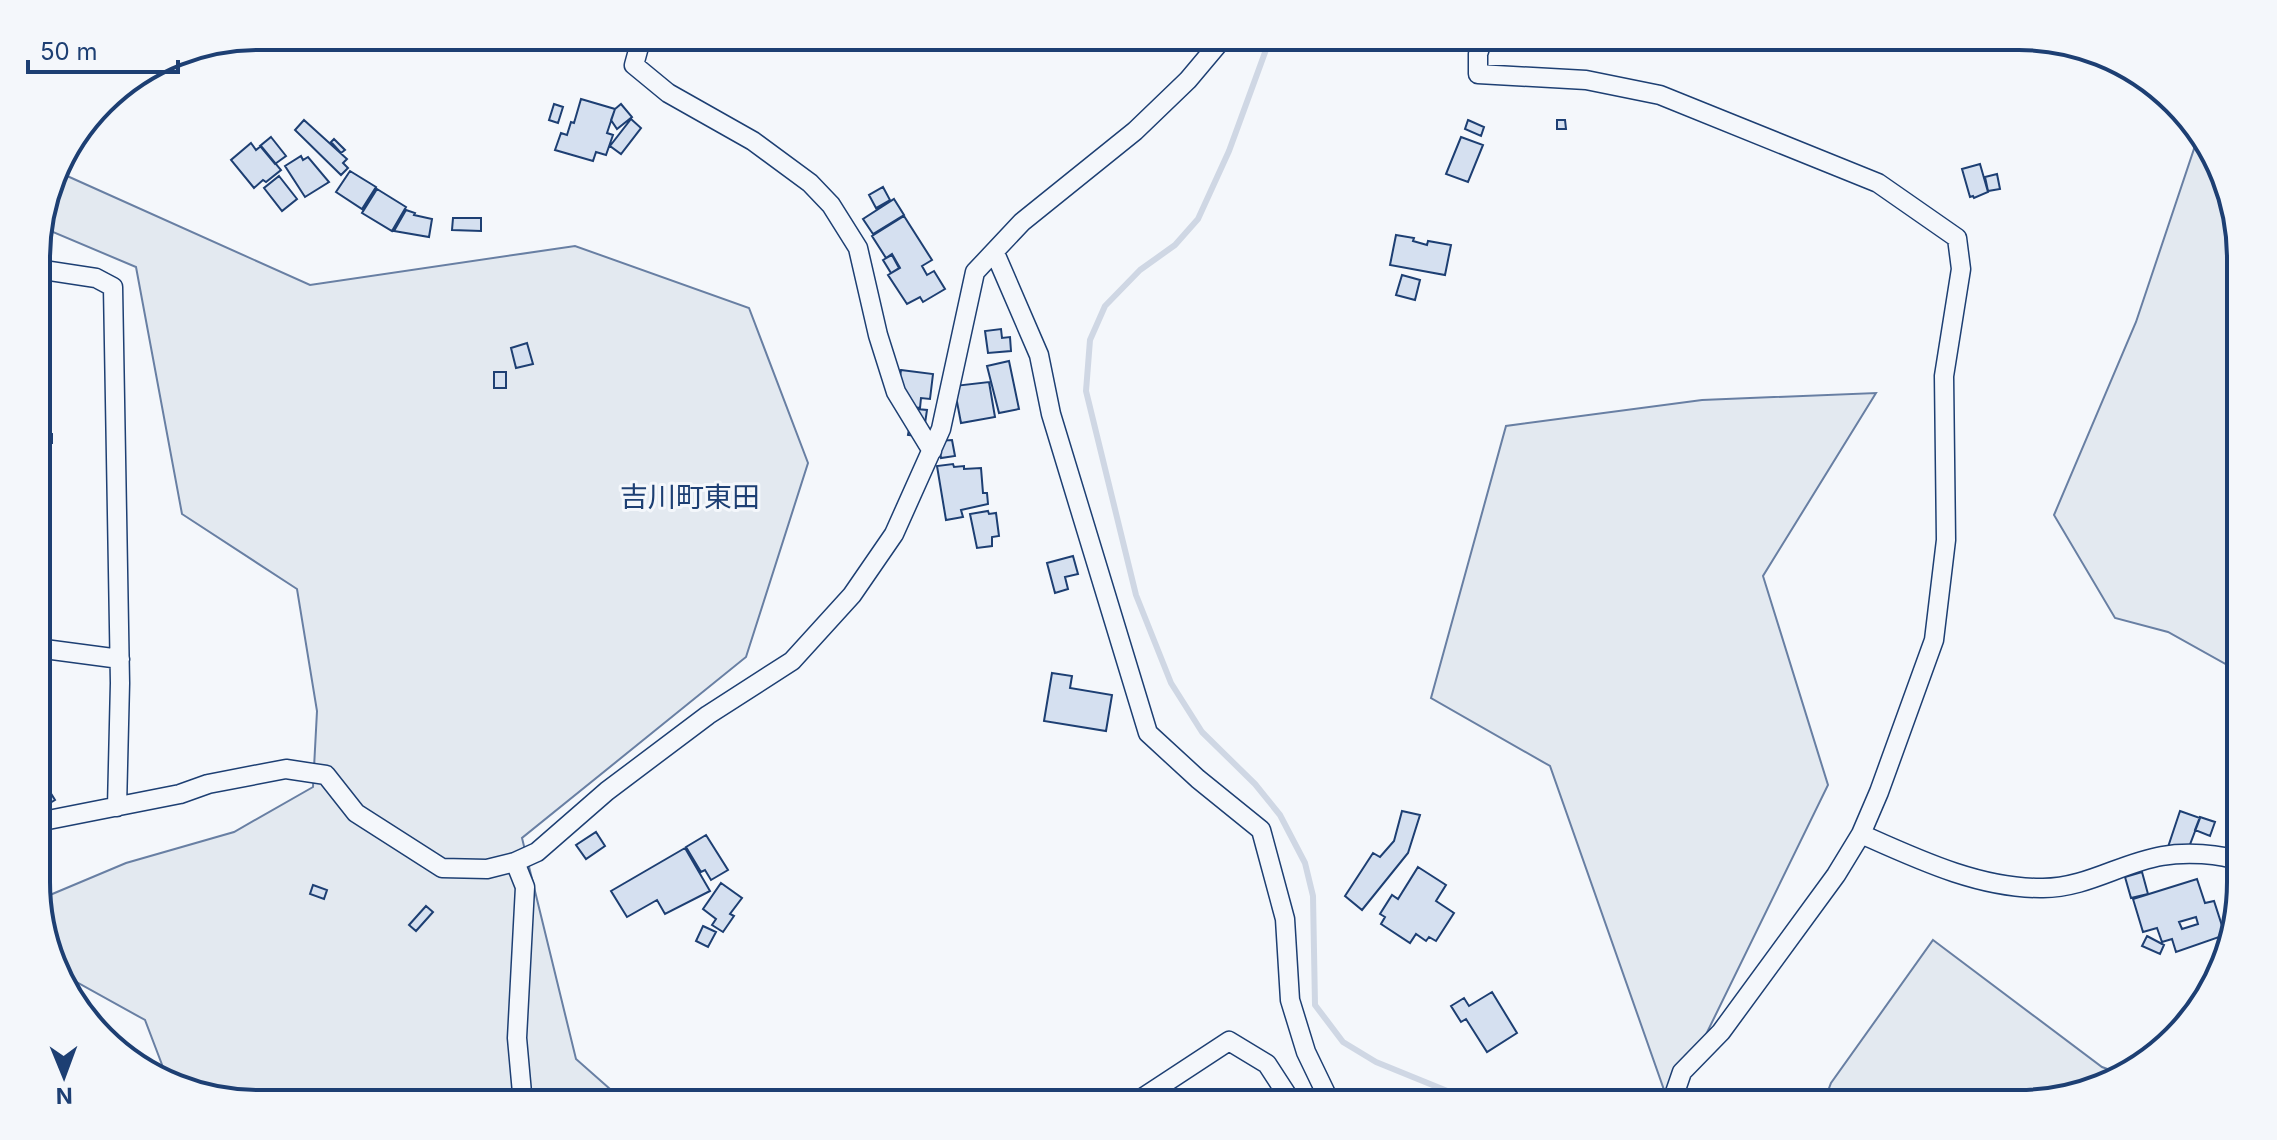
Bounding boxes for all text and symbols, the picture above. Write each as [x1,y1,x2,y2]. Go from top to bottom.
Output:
scale bar [28,24,178,74]
text: 50 m [40,37,98,66]
district label: 吉川町東田 [620,480,760,514]
north arrow [24,1036,104,1116]
text: N [56,1083,73,1109]

